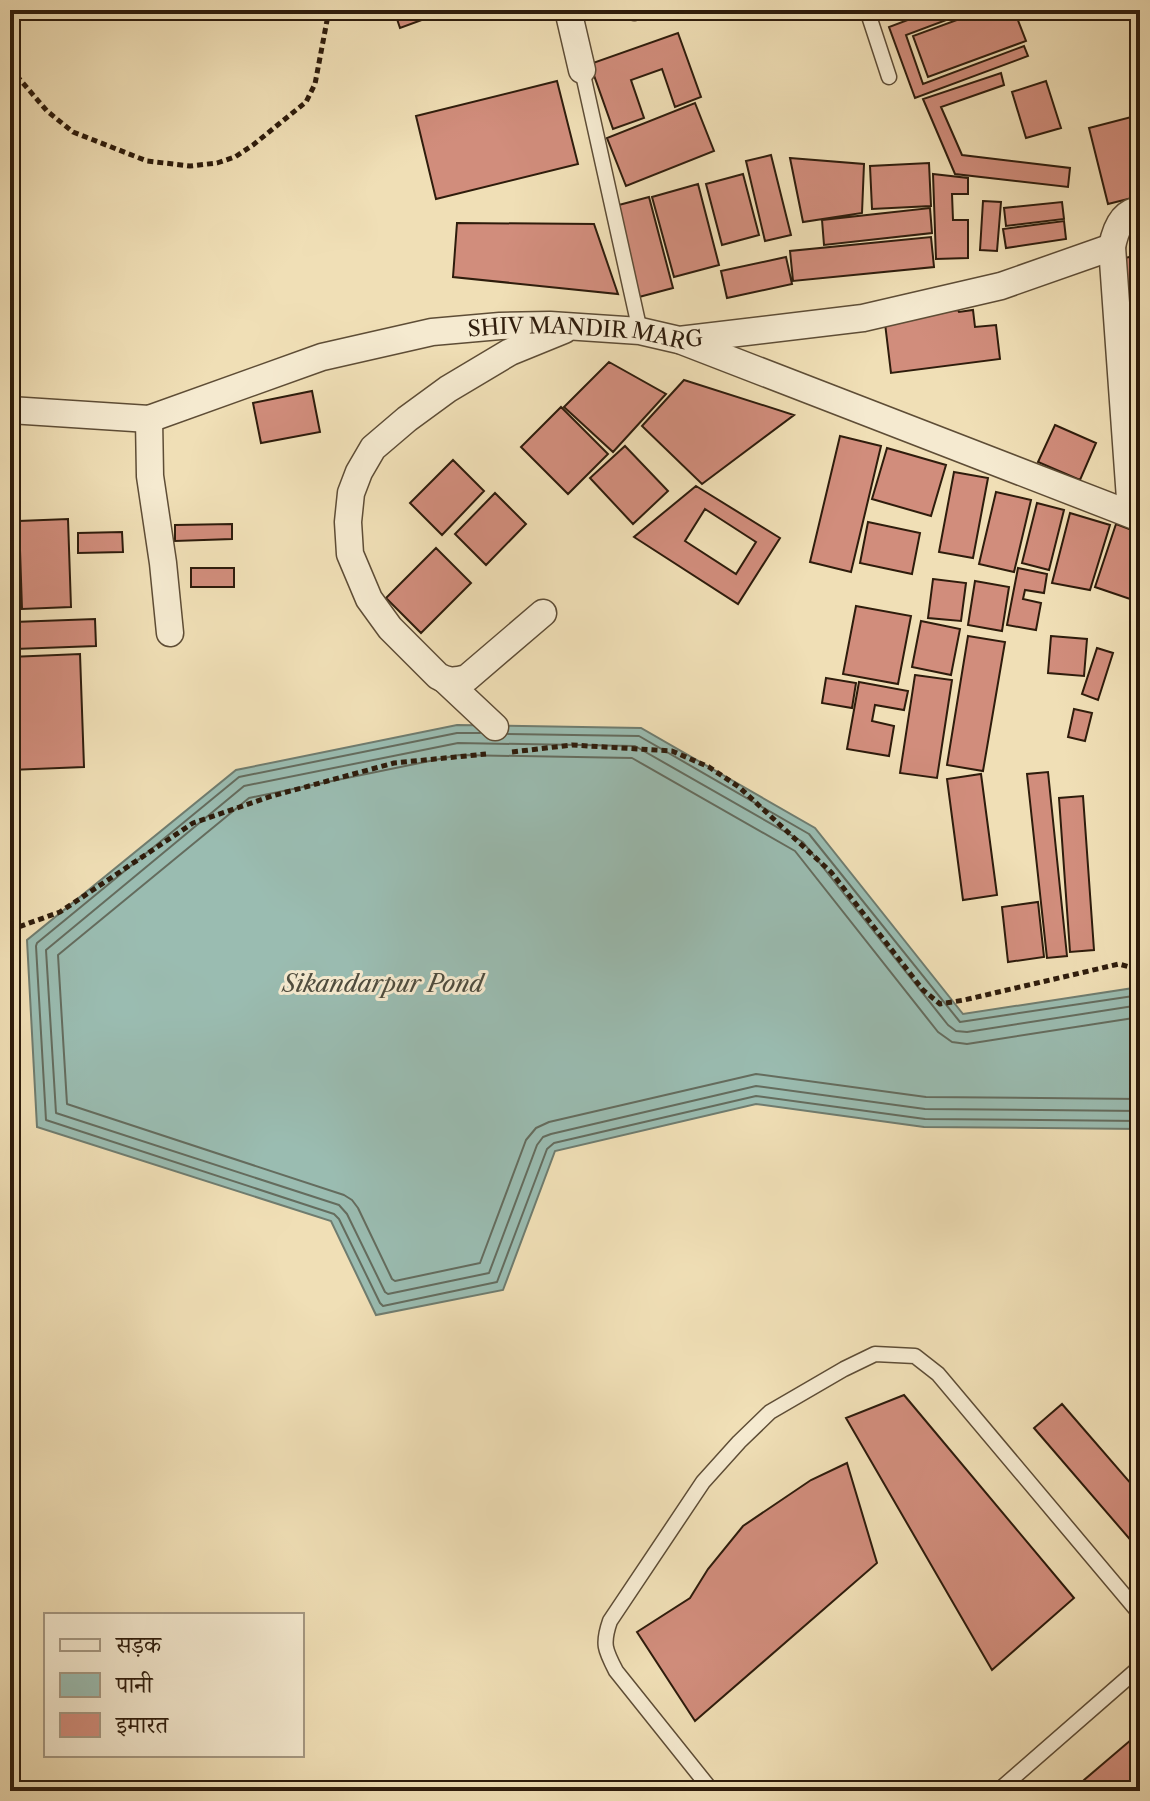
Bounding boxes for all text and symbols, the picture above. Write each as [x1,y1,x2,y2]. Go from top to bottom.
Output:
street label: SHIV MANDIR MARG [466,312,705,355]
water label: Sikandarpur Pond [281,969,486,998]
legend [44,1613,304,1757]
text: सड़क [115,1630,163,1659]
text: पानी [115,1670,154,1699]
text: इमारत [115,1710,169,1739]

